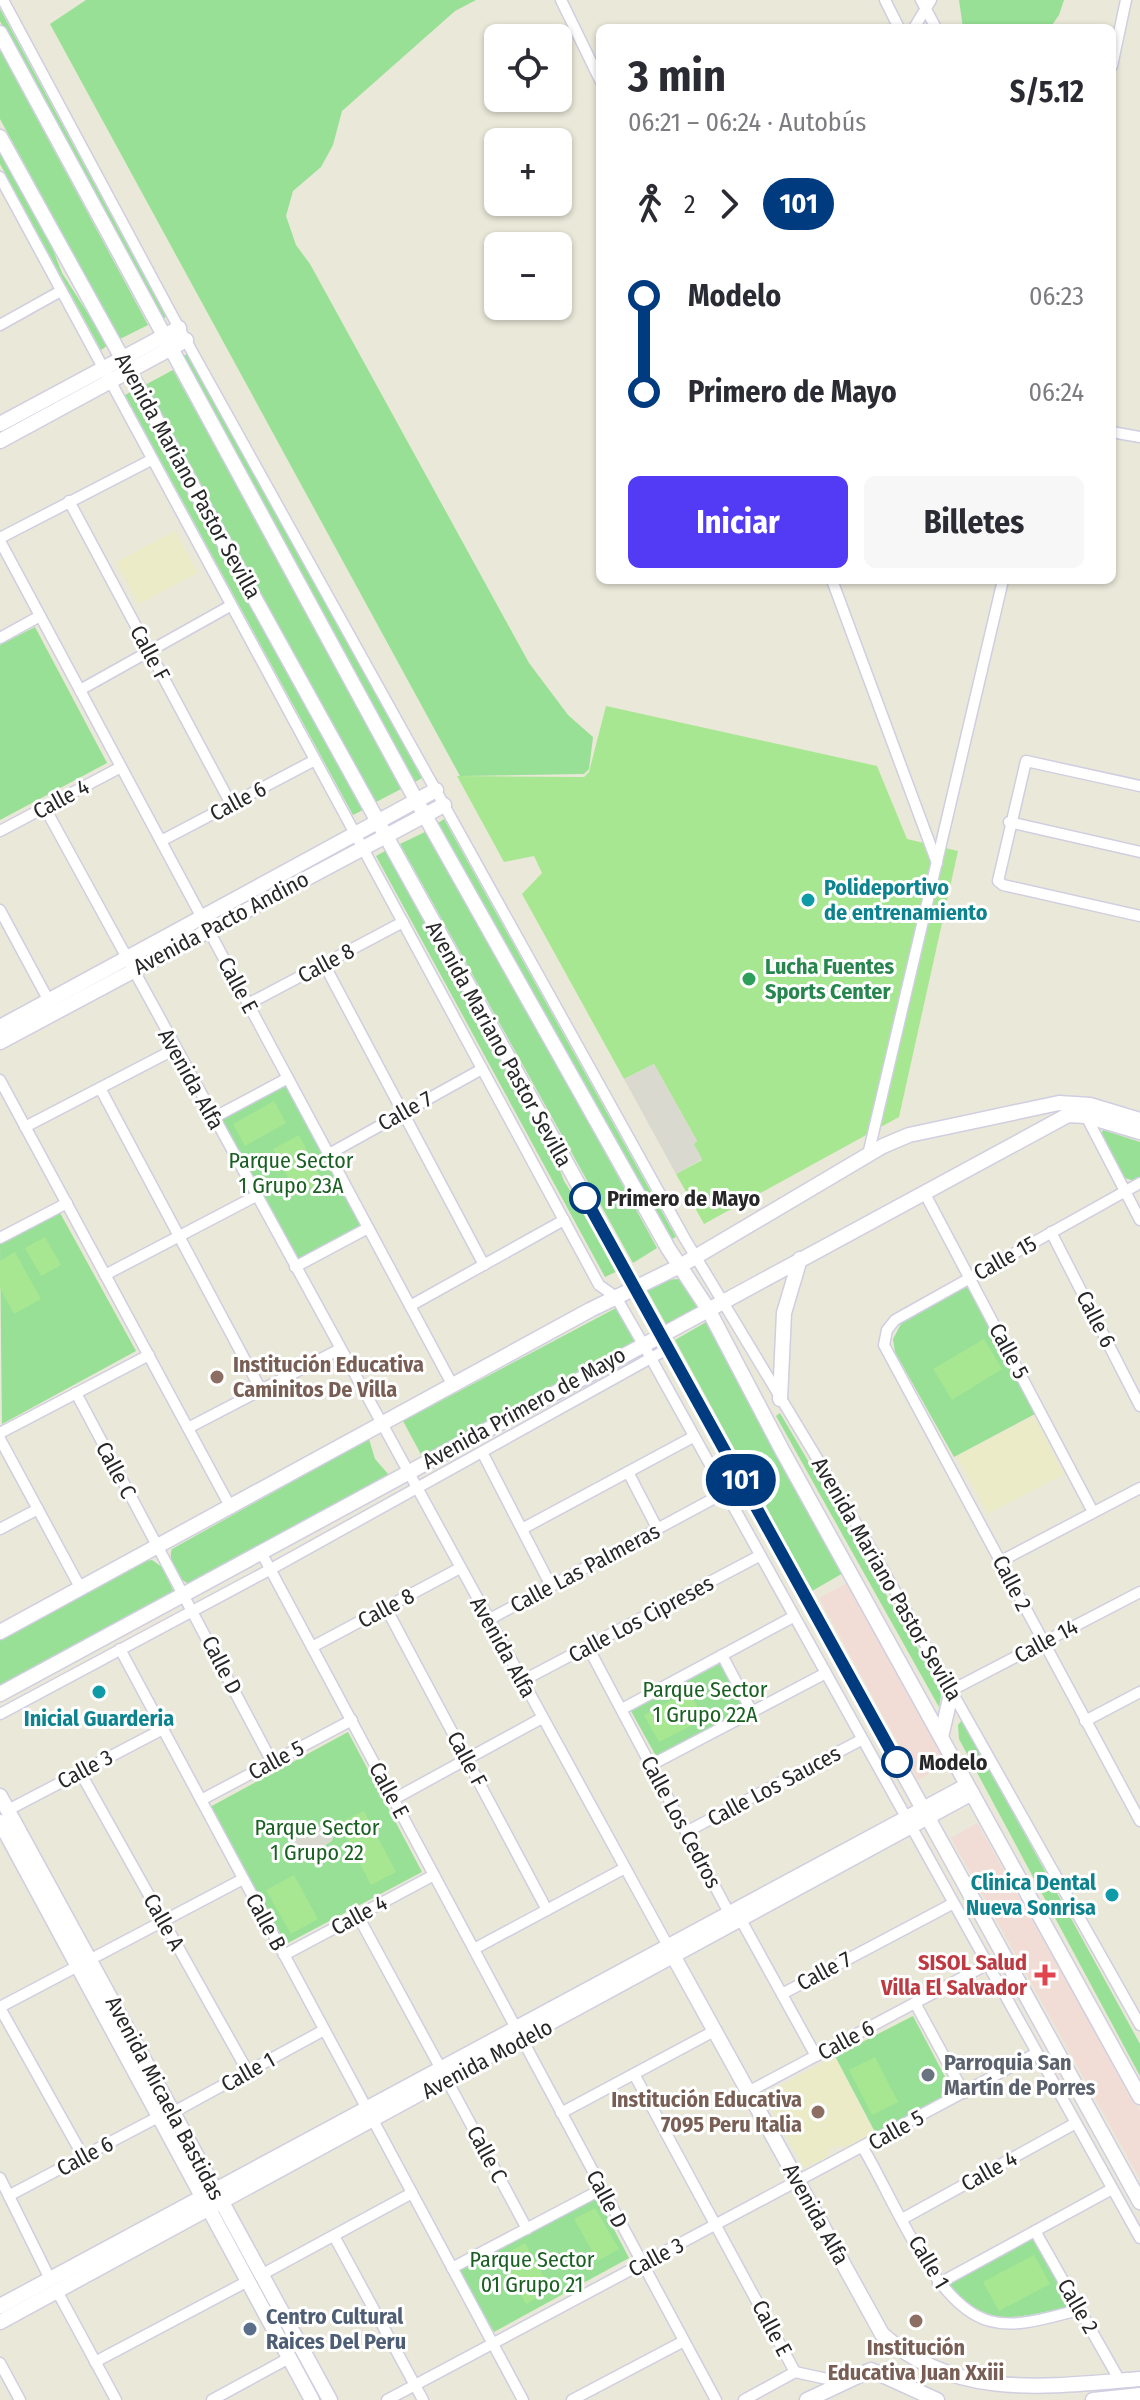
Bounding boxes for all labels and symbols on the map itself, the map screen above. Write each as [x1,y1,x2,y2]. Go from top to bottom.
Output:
street label: Avenida Mariano Pastor Sevilla [109,348,267,604]
street label: Calle F [124,621,176,686]
street label: Calle 4 [28,773,94,825]
street label: Calle 6 [205,775,271,827]
street label: Avenida Pacto Andino [129,865,313,981]
place label: Polideportivo de entrenamiento [824,874,988,926]
marker: Polideportivo de entrenamiento [799,891,817,909]
street label: Avenida Mariano Pastor Sevilla [420,916,578,1172]
street label: Calle 8 [293,937,359,989]
street label: Calle E [212,952,264,1018]
place label: Lucha Fuentes Sports Center [765,953,894,1005]
marker: Lucha Fuentes Sports Center [740,970,758,988]
street label: Avenida Alfa [152,1024,230,1134]
street label: Calle 7 [373,1085,437,1137]
park label: Parque Sector 1 Grupo 23A [229,1147,354,1199]
marker: Primero de Mayo [570,1183,600,1213]
place label: Primero de Mayo [607,1185,760,1212]
street label: Calle 15 [969,1230,1041,1286]
street label: Calle 6 [1070,1286,1122,1352]
street label: Calle 5 [983,1319,1035,1383]
street label: Avenida Primero de Mayo [418,1341,630,1475]
place label: Institución Educativa Caminitos De Villa [233,1351,424,1403]
marker: Institución Educativa Caminitos De Villa [208,1368,226,1386]
street label: Calle C [90,1437,142,1503]
street label: Avenida Mariano Pastor Sevilla [806,1452,968,1706]
line badge: 101 [695,1454,787,1506]
street label: Calle Las Palmeras [506,1517,664,1619]
street label: Calle 2 [987,1551,1037,1615]
street label: Calle Los Cipreses [564,1569,718,1669]
street label: Calle 8 [353,1582,419,1634]
street label: Avenida Alfa [464,1592,542,1702]
street label: Calle 14 [1010,1613,1083,1669]
street label: Calle D [196,1631,248,1699]
park label: Parque Sector 1 Grupo 22A [643,1676,768,1728]
marker: Inicial Guarderia [90,1683,108,1701]
place label: Inicial Guarderia [24,1705,174,1732]
street label: Calle F [441,1727,493,1792]
street label: Calle 5 [244,1734,308,1786]
street label: Calle Los Sauces [703,1740,845,1832]
street label: Calle 3 [53,1743,117,1795]
marker: Modelo [882,1747,912,1777]
place label: Modelo [919,1749,988,1776]
street label: Calle Los Cedros [635,1751,727,1893]
street label: Calle E [363,1757,415,1823]
park label: Parque Sector 1 Grupo 22 [255,1814,380,1866]
place label: Clinica Dental Nueva Sonrisa [966,1869,1097,1921]
marker: Clinica Dental Nueva Sonrisa [1103,1886,1121,1904]
street label: Calle A [137,1889,191,1955]
street label: Calle B [240,1889,292,1955]
street label: Calle 4 [326,1889,392,1941]
street label: Calle 7 [792,1945,856,1997]
place label: SISOL Salud Villa El Salvador [880,1949,1028,2001]
marker: SISOL Salud Villa El Salvador [1034,1964,1056,1986]
street label: Avenida Micaela Bastidas [100,1991,230,2205]
street label: Avenida Modelo [417,2013,557,2105]
street label: Calle 6 [813,2014,879,2066]
street label: Calle 1 [216,2046,280,2098]
place label: Parroquia San Martín de Porres [944,2049,1096,2101]
marker: Parroquia San Martín de Porres [919,2066,937,2084]
place label: Institución Educativa 7095 Peru Italia [611,2086,802,2138]
marker: Institución Educativa 7095 Peru Italia [809,2103,827,2121]
street label: Calle 5 [864,2104,928,2156]
street label: Calle C [461,2121,513,2187]
street label: Calle 6 [52,2130,118,2182]
street label: Calle 4 [956,2145,1022,2197]
street label: Avenida Alfa [777,2159,855,2269]
street label: Calle D [581,2165,633,2233]
street label: Calle 1 [903,2230,955,2294]
street label: Calle 3 [624,2231,688,2283]
park label: Parque Sector 01 Grupo 21 [470,2246,595,2298]
street label: Calle 2 [1052,2274,1104,2338]
street label: Calle E [746,2295,798,2361]
place label: Centro Cultural Raices Del Peru [266,2303,406,2355]
marker: Institución Educativa Juan Xxiii [907,2312,925,2330]
marker: Centro Cultural Raices Del Peru [241,2320,259,2338]
place label: Institución Educativa Juan Xxiii [828,2334,1004,2386]

